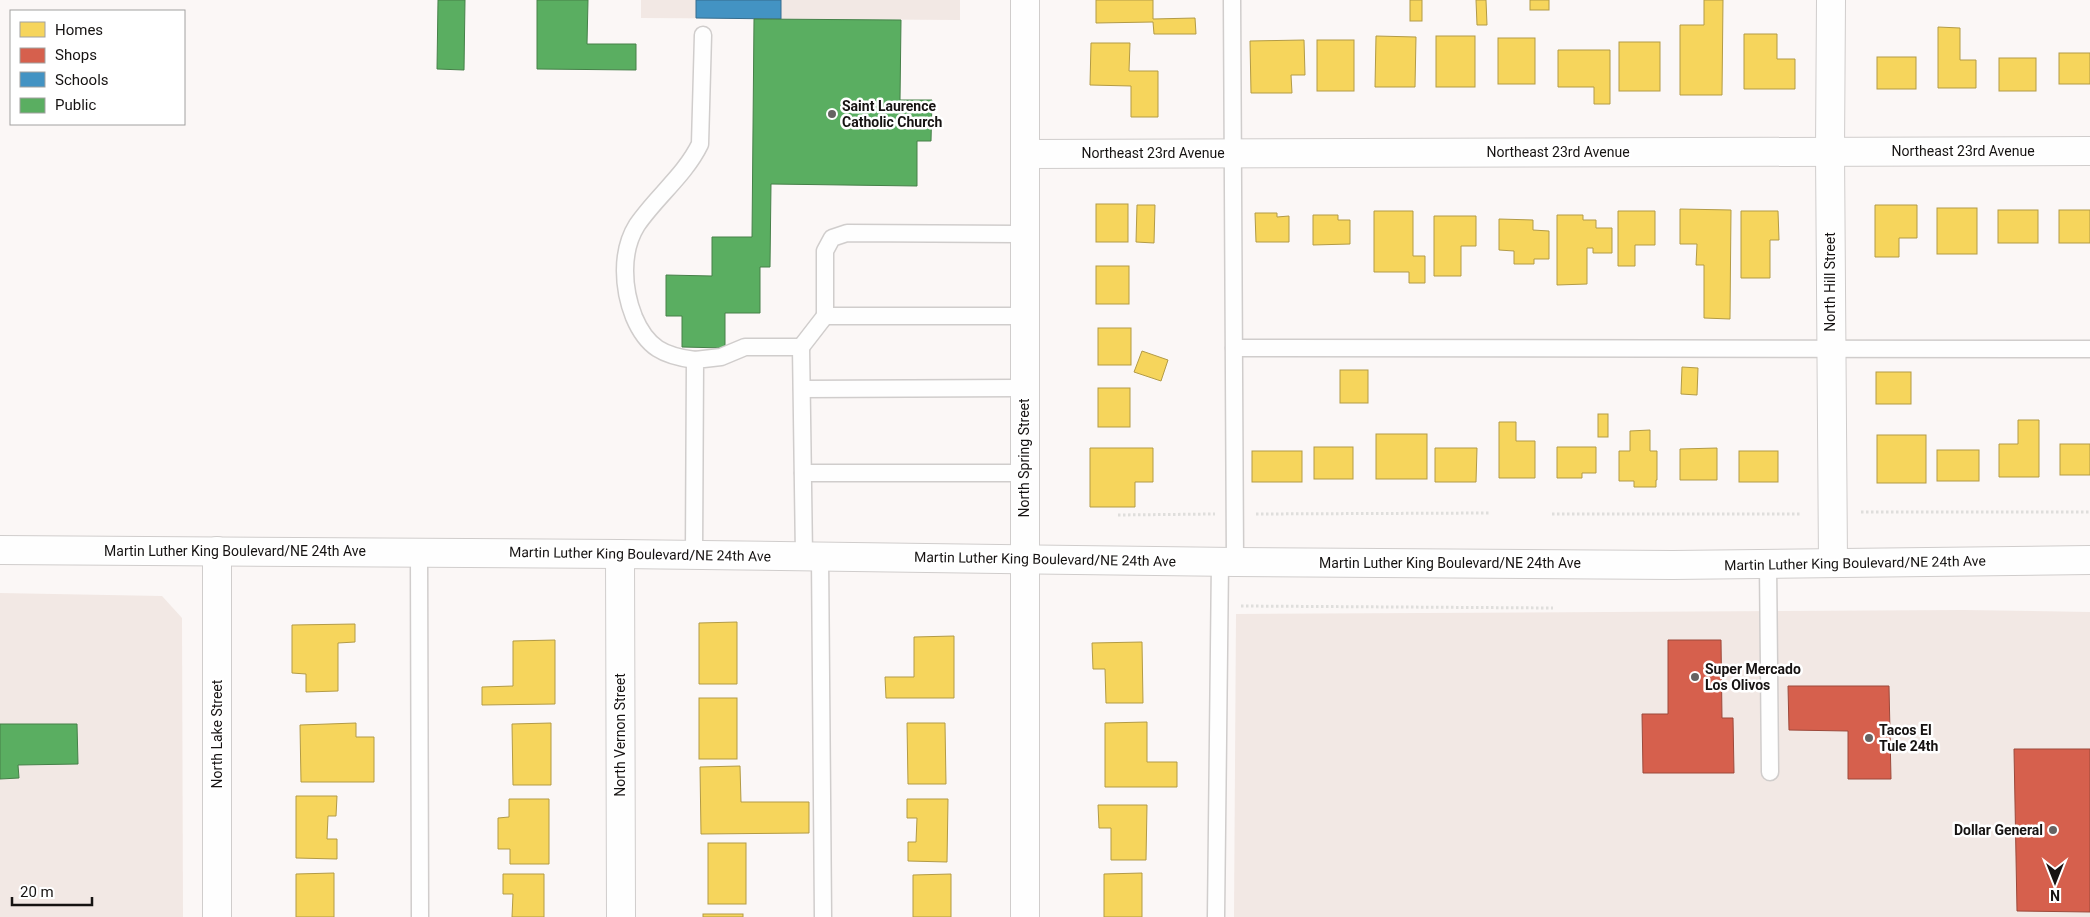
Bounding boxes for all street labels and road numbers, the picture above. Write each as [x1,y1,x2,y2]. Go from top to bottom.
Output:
street label: Northeast 23rd Avenue [1891,143,2035,159]
street label: Northeast 23rd Avenue [1486,144,1630,160]
street label: Northeast 23rd Avenue [1081,145,1225,161]
street label: North Hill Street [1822,232,1838,332]
street label: North Spring Street [1016,398,1032,518]
street label: Martin Luther King Boulevard/NE 24th Ave [104,543,366,559]
street label: Martin Luther King Boulevard/NE 24th Ave [509,544,771,564]
street label: Martin Luther King Boulevard/NE 24th Ave [914,549,1176,569]
street label: Martin Luther King Boulevard/NE 24th Ave [1724,553,1986,573]
street label: Martin Luther King Boulevard/NE 24th Ave [1319,555,1581,571]
street label: North Vernon Street [612,673,628,797]
street label: North Lake Street [209,679,225,788]

